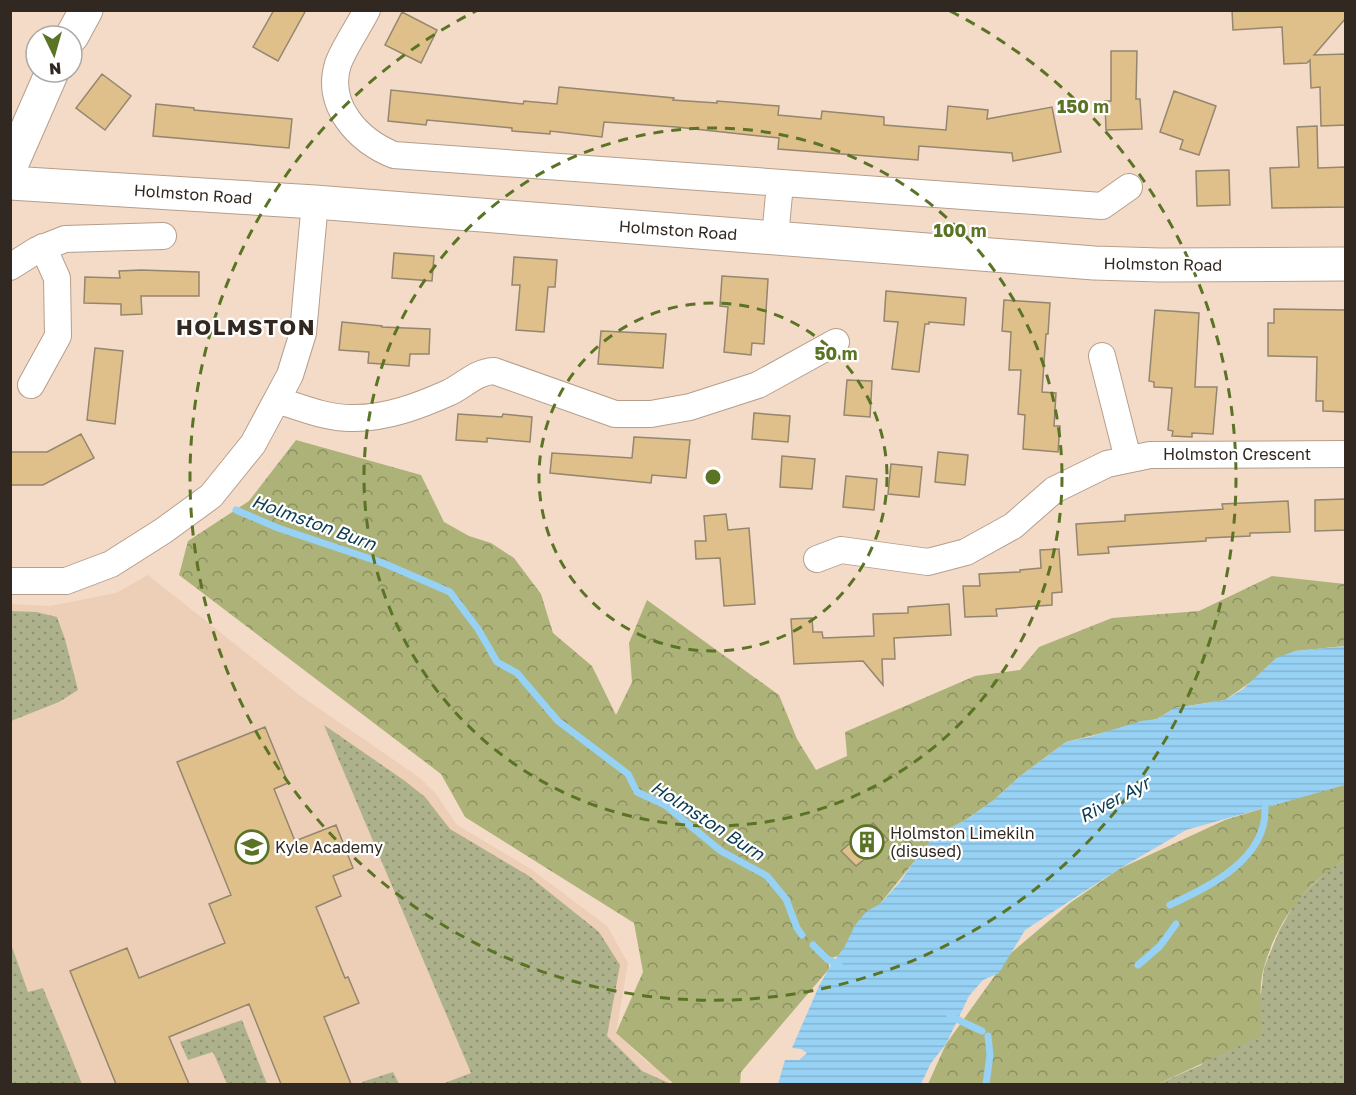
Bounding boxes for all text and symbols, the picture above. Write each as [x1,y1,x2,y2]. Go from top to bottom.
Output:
north arrow [24,24,84,84]
text: N [48,58,62,79]
text: 150 m [1057,95,1109,117]
street label: Holmston Road [133,180,253,208]
street label: Holmston Road [618,216,738,244]
text: 100 m [934,219,986,241]
street label: Holmston Road [1104,253,1222,275]
district label: HOLMSTON [176,313,316,340]
text: 50 m [815,342,857,364]
street label: Holmston Crescent [1163,444,1311,464]
centre of rings [703,467,723,487]
water label: Holmston Burn [249,489,380,555]
water label: River Ayr [1075,770,1156,827]
water label: Holmston Burn [647,775,769,865]
place label: Holmston Limekiln (disused) [890,823,1035,861]
building icon: Holmston Limekiln (disused) [849,824,885,860]
school or university icon: Kyle Academy [234,829,270,865]
place label: Kyle Academy [275,837,383,857]

